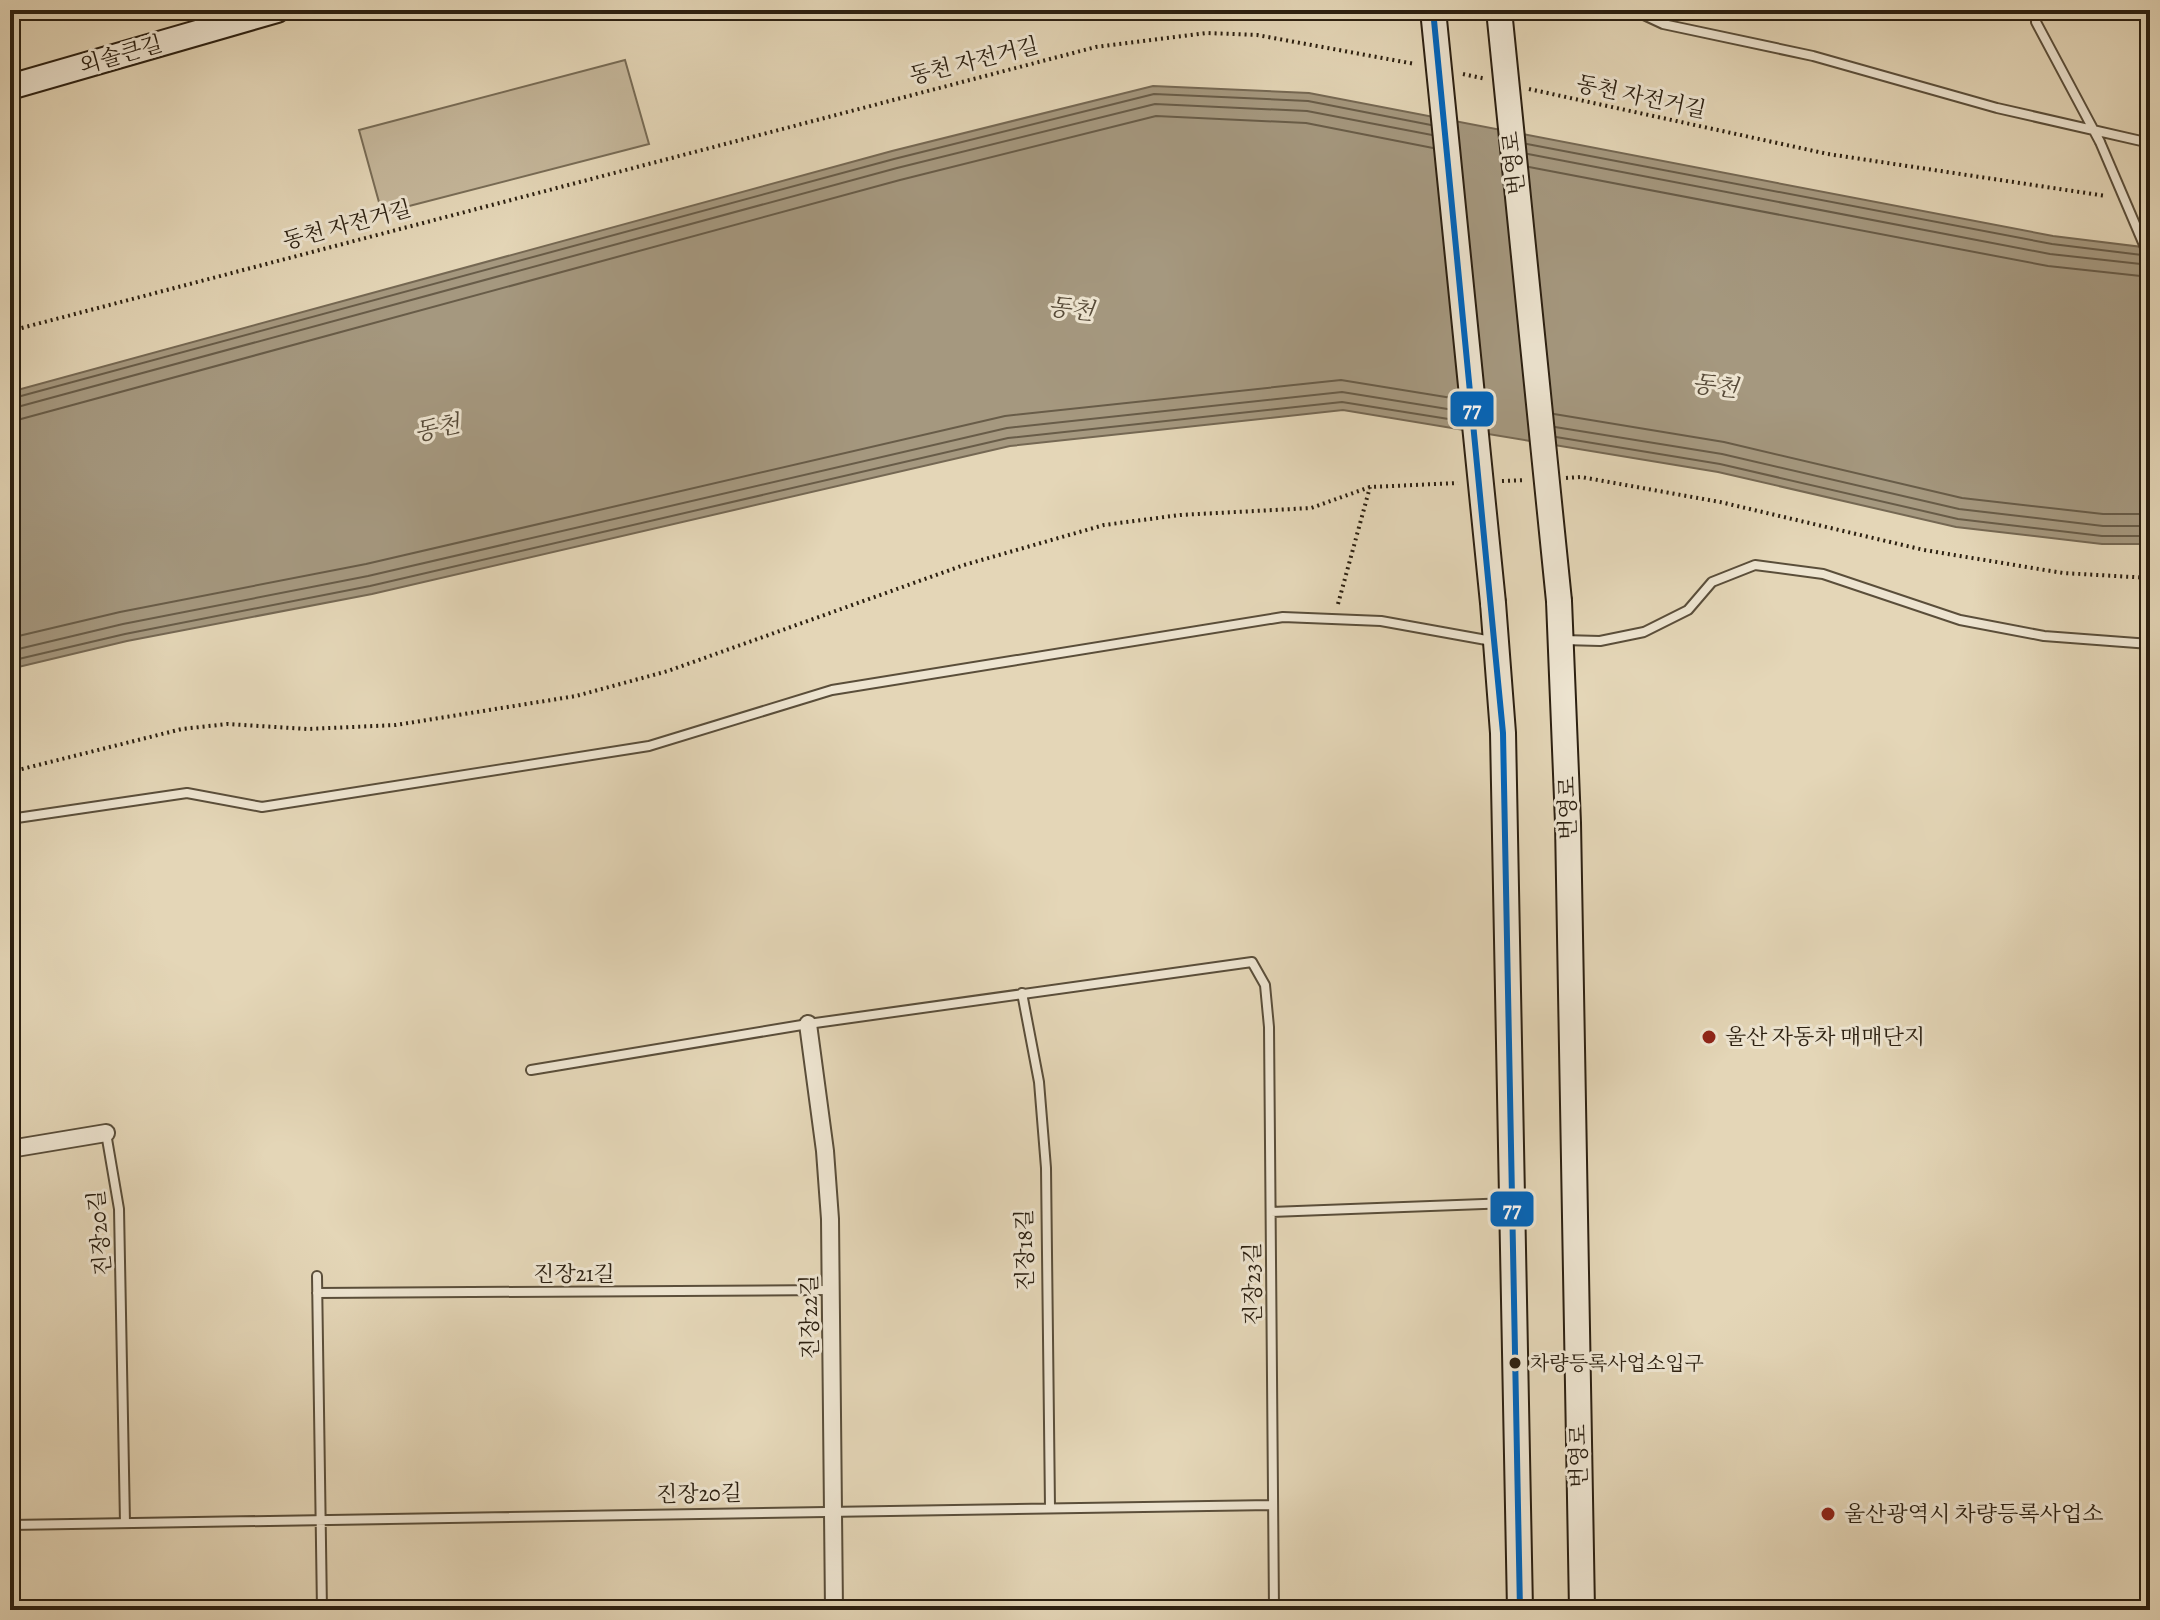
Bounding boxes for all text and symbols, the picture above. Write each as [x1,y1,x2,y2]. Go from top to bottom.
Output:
street label: 외솔큰길 [76,29,166,81]
street label: 동천 자전거길 [906,30,1042,92]
street label: 동천 자전거길 [1573,69,1709,125]
street label: 번영로 [1496,130,1532,196]
street label: 동천 자전거길 [279,193,415,257]
water label: 동천 [1046,290,1098,328]
water label: 동천 [1690,367,1742,405]
line badge: 77 [1449,390,1495,428]
text: 77 [1463,395,1482,425]
water label: 동천 [411,407,465,448]
street label: 번영로 [1552,776,1584,840]
place label: 울산 자동차 매매단지 [1725,1022,1925,1052]
marker: 울산 자동차 매매단지 [1700,1028,1718,1046]
street label: 진장20길 [81,1189,119,1277]
line badge: 77 [1489,1190,1535,1228]
text: 77 [1503,1195,1522,1225]
street label: 진장18길 [1009,1209,1041,1291]
street label: 진장23길 [1237,1242,1269,1326]
street label: 진장21길 [533,1259,615,1289]
street label: 진장22길 [794,1274,826,1360]
place label: 차량등록사업소입구 [1530,1350,1704,1377]
marker: 차량등록사업소입구 [1507,1355,1523,1371]
street label: 번영로 [1563,1424,1595,1488]
street label: 진장20길 [656,1478,742,1510]
place label: 울산광역시 차량등록사업소 [1844,1499,2103,1529]
marker: 울산광역시 차량등록사업소 [1819,1505,1837,1523]

